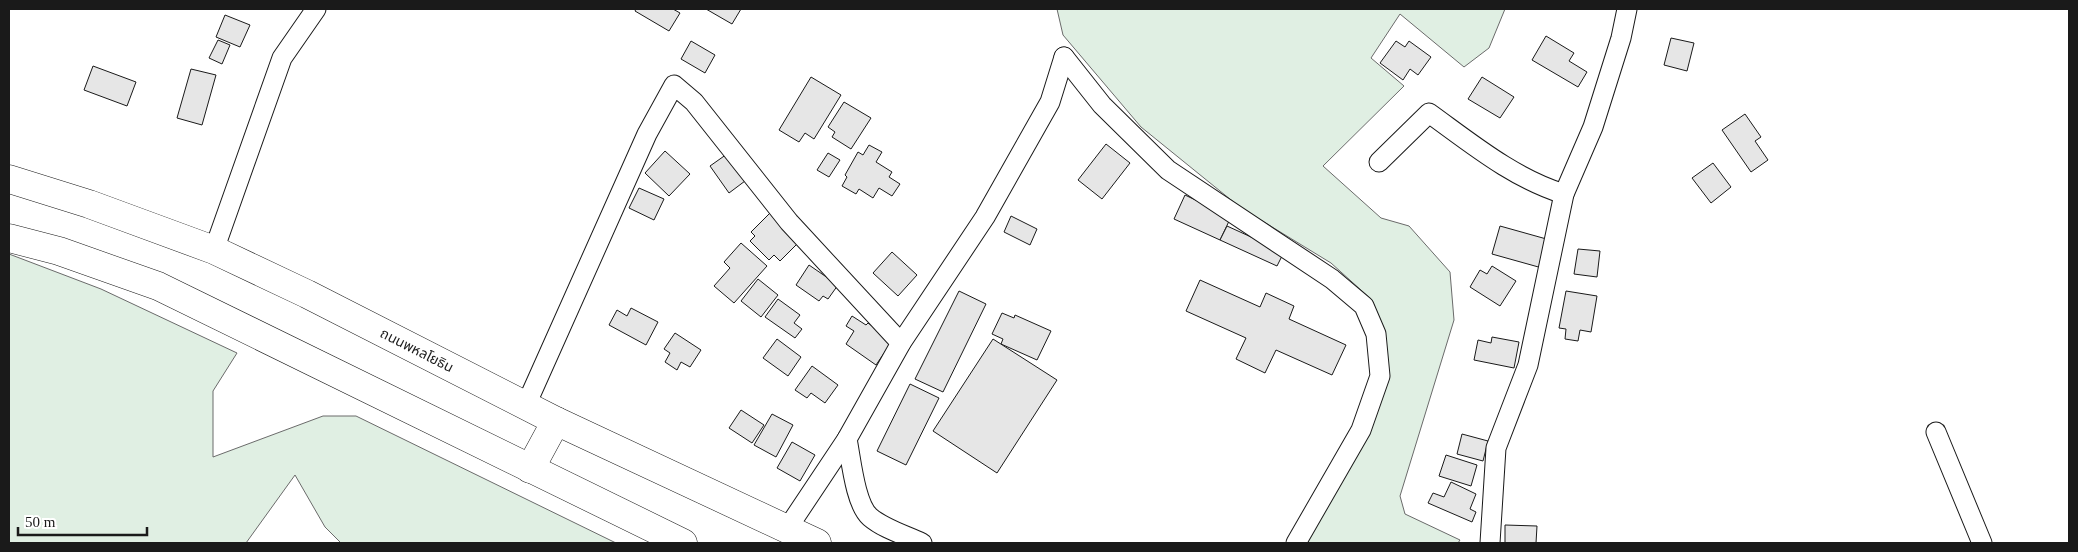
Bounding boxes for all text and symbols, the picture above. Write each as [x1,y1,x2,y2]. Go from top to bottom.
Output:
street label: ถนนพหลโยธิน [378,326,456,375]
scale bar [18,504,146,536]
text: 50 m [25,514,56,530]

